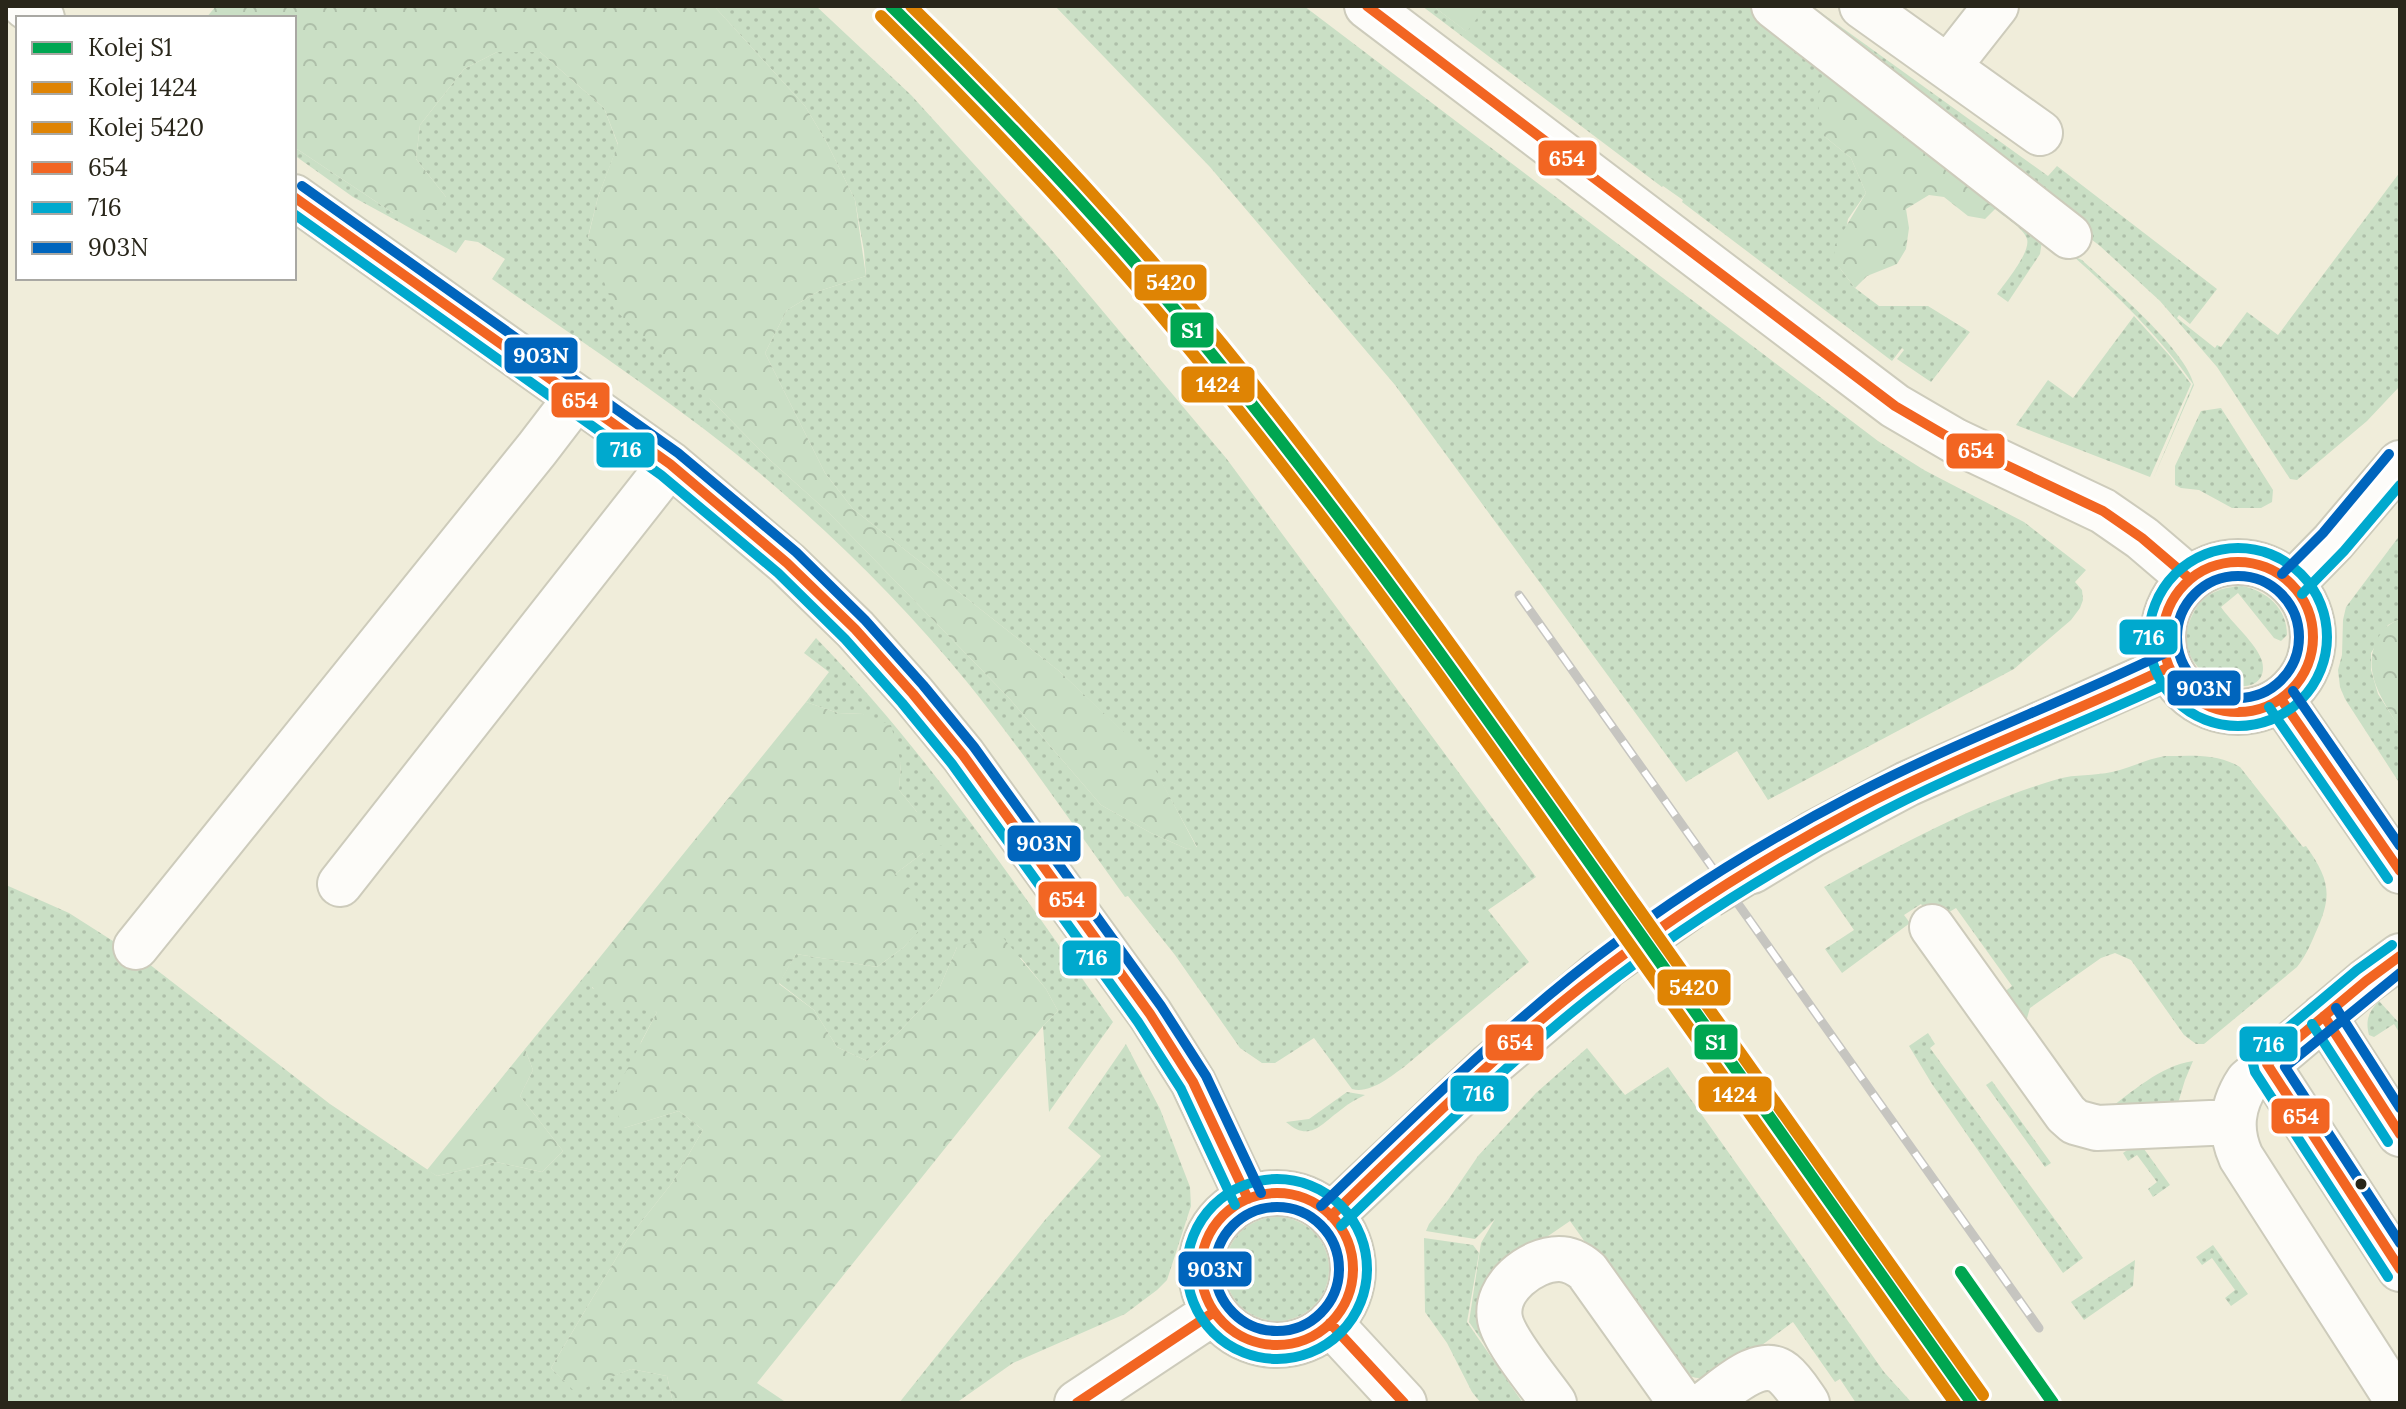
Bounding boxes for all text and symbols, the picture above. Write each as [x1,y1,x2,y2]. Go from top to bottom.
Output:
legend [16,16,296,280]
text: Kolej S1 [88,32,173,63]
text: Kolej 1424 [88,72,197,103]
text: Kolej 5420 [88,112,204,143]
line badge: 654 [1537,139,1598,177]
text: 654 [1549,144,1585,172]
text: 654 [88,152,128,183]
text: 716 [88,192,122,223]
text: 903N [88,232,148,263]
line badge: 5420 [1133,263,1208,302]
text: 5420 [1146,268,1196,296]
line badge: S1 [1169,311,1215,349]
text: S1 [1181,316,1203,344]
line badge: 903N [503,336,579,375]
text: 903N [513,341,569,369]
line badge: 1424 [1180,365,1256,404]
text: 1424 [1196,370,1240,398]
line badge: 654 [550,381,611,419]
text: 654 [562,386,598,414]
line badge: 716 [595,431,656,469]
line badge: 654 [1945,432,2006,470]
text: 716 [610,435,642,463]
text: 654 [1958,436,1994,464]
line badge: 716 [2118,618,2179,656]
text: 716 [2133,623,2165,651]
line badge: 903N [2166,669,2242,707]
text: 903N [2176,674,2232,702]
line badge: 903N [1006,824,1082,863]
text: 903N [1016,829,1072,857]
line badge: 654 [1037,880,1098,919]
text: 654 [1049,885,1085,913]
line badge: 716 [1061,939,1122,977]
text: 716 [1076,943,1108,971]
line badge: 5420 [1656,968,1732,1007]
text: 5420 [1669,973,1719,1001]
line badge: 654 [1484,1023,1545,1062]
line badge: S1 [1693,1023,1739,1061]
line badge: 716 [2238,1025,2299,1063]
text: 654 [1497,1028,1533,1056]
text: S1 [1705,1028,1727,1056]
text: 716 [2253,1030,2285,1058]
line badge: 716 [1449,1074,1510,1113]
line badge: 1424 [1697,1075,1773,1113]
text: 716 [1463,1079,1495,1107]
text: 1424 [1713,1080,1757,1108]
line badge: 654 [2270,1097,2331,1135]
text: 654 [2283,1102,2319,1130]
unlabelled marker [2353,1176,2369,1192]
line badge: 903N [1177,1250,1253,1288]
text: 903N [1187,1255,1243,1283]

